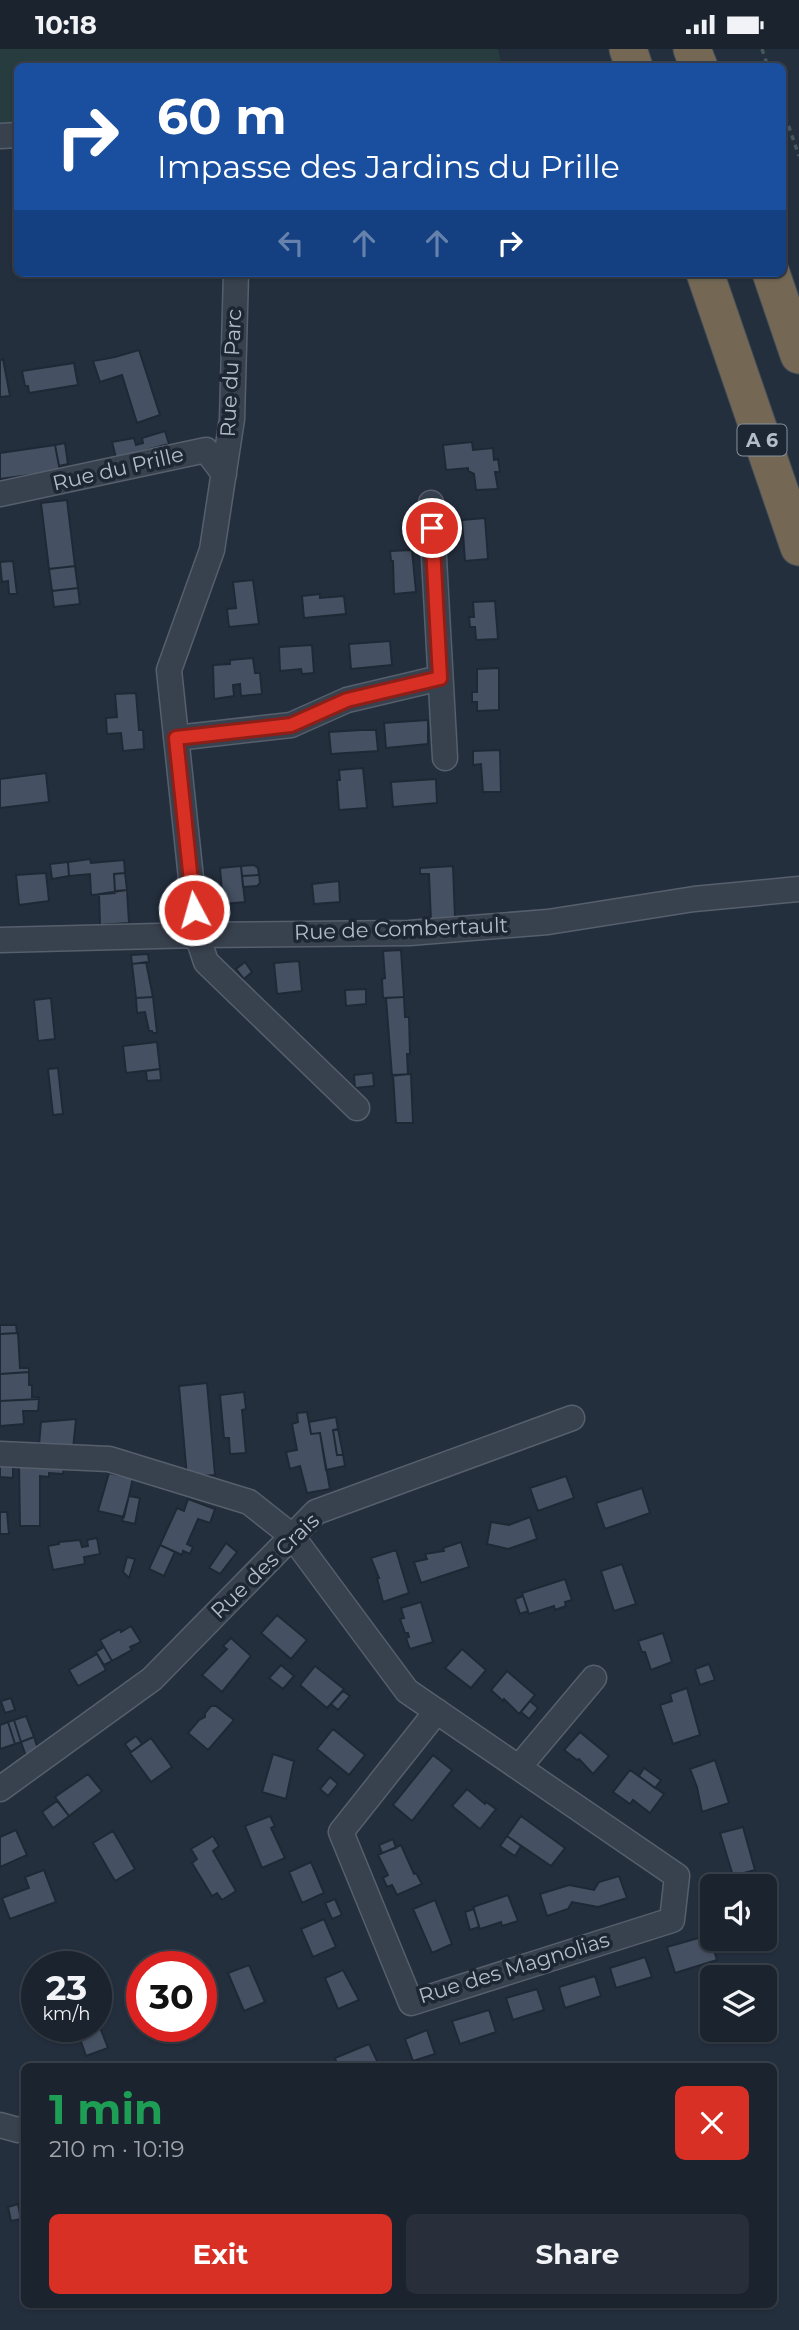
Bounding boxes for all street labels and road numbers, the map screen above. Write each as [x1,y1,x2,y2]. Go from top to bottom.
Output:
street label: Rue du Parc [215,308,246,438]
road number: A 6 [738,425,786,455]
street label: Rue du Prille [50,441,186,496]
street label: Rue de Combertault [294,912,508,945]
street label: Rue des Crais [205,1508,324,1624]
street label: Rue des Magnolias [415,1927,612,2008]

